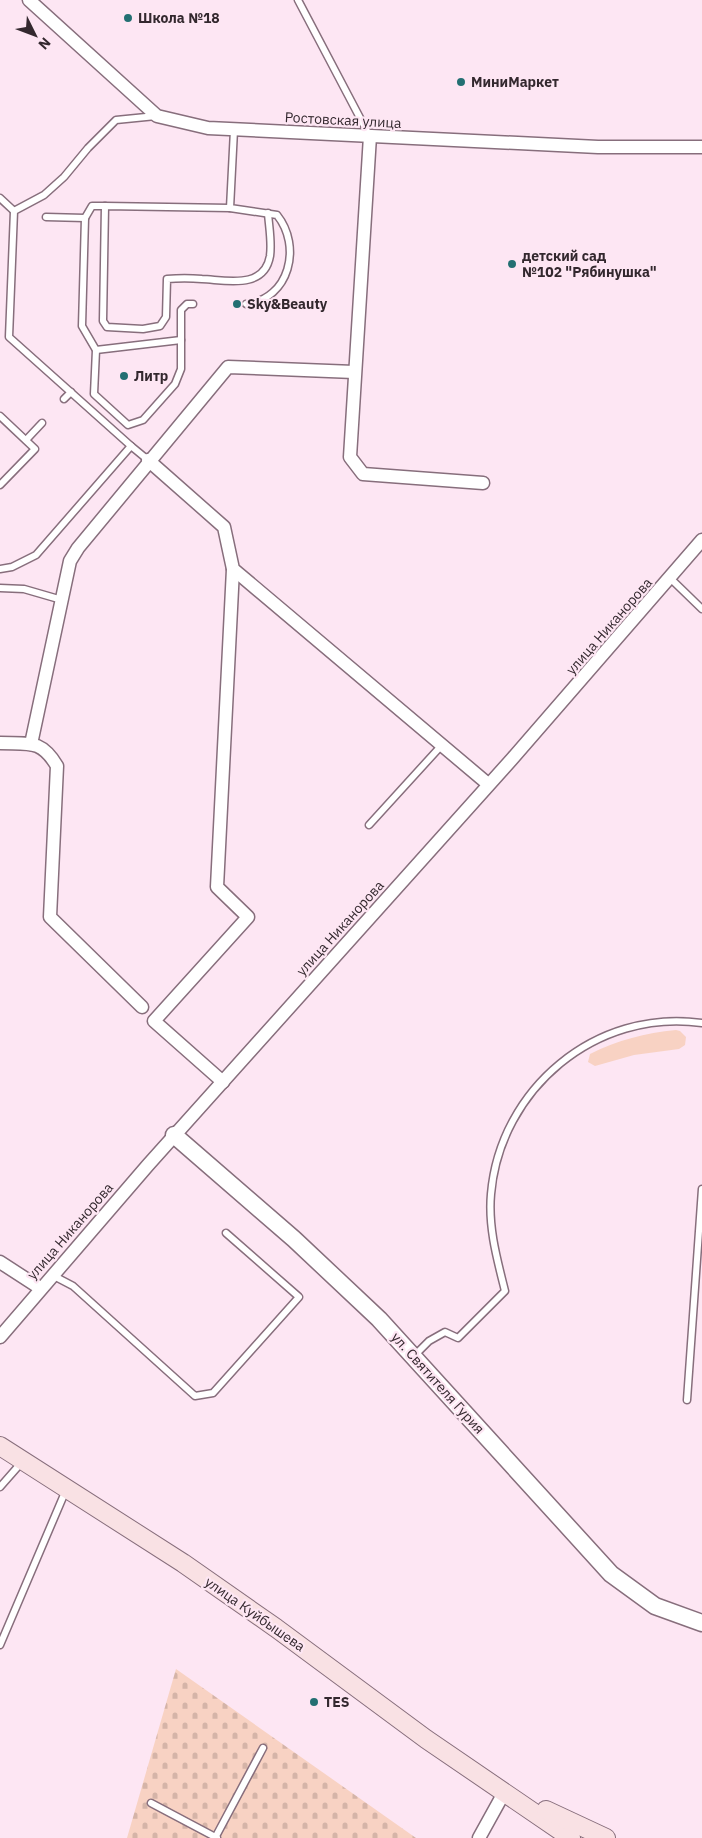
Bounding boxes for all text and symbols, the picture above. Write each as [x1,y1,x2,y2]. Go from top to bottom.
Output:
place label: Школа №18 [138,9,220,27]
north arrow [10,10,60,60]
marker: Школа №18 [122,12,134,24]
text: N [35,34,55,53]
place label: МиниМаркет [471,73,559,91]
marker: МиниМаркет [455,76,467,88]
street label: Ростовская улица [284,108,402,132]
place label: детский сад №102 "Рябинушка" [522,247,657,281]
marker: детский сад №102 "Рябинушка" [506,258,518,270]
place label: Sky&Beauty [247,295,328,313]
marker: Sky&Beauty [231,298,243,310]
place label: Литр [134,367,168,385]
marker: Литр [118,370,130,382]
street label: улица Никанорова [562,573,656,678]
street label: улица Никанорова [292,876,388,980]
street label: улица Никанорова [23,1178,117,1283]
street label: ул. Святителя Гурия [388,1328,488,1438]
street label: улица Куйбышева [201,1573,309,1656]
place label: TES [324,1693,350,1711]
marker: TES [308,1696,320,1708]

